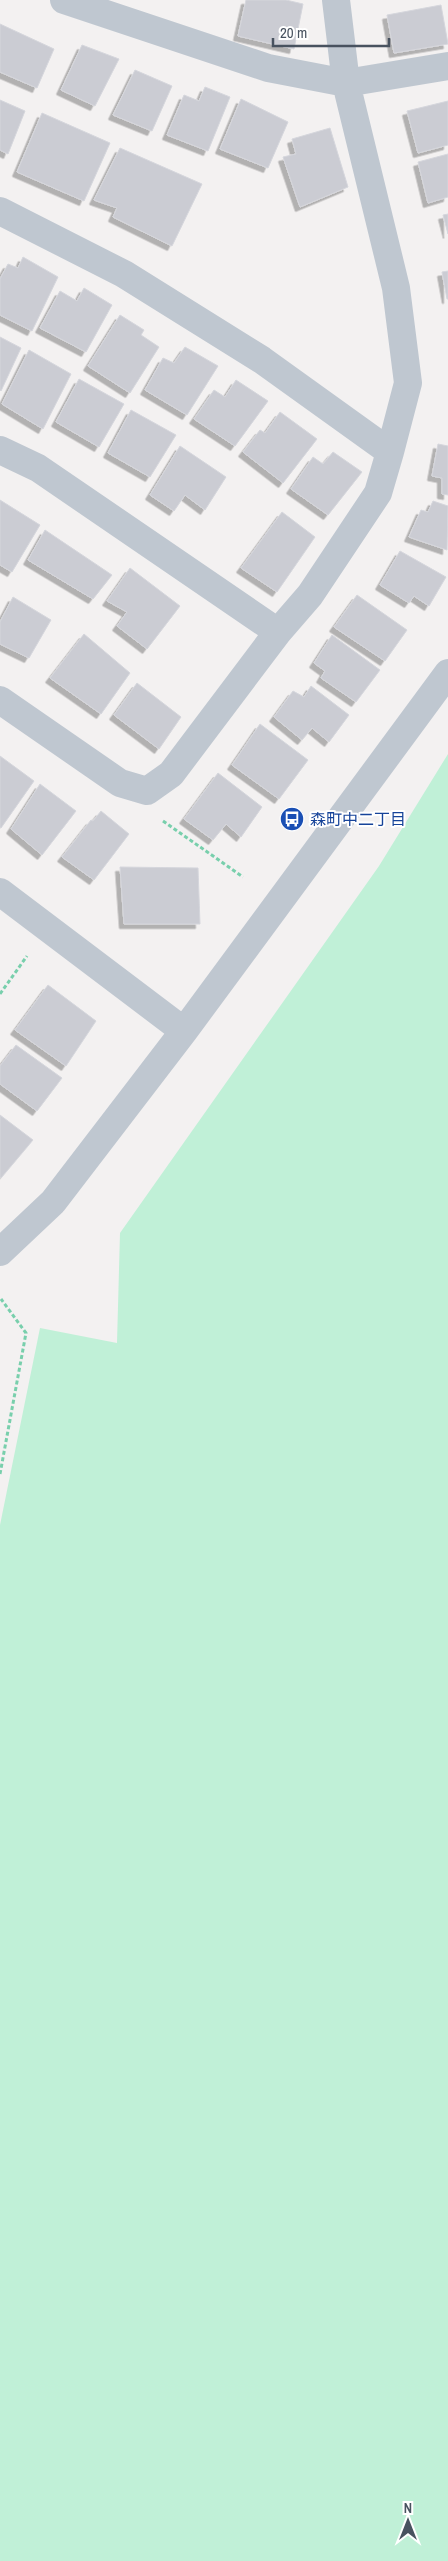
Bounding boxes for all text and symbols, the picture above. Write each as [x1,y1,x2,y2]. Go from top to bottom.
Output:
scale bar [273,15,389,47]
text: 20 m [280,22,307,43]
bus stop icon: 森町中二丁目 [279,806,305,832]
place label: 森町中二丁目 [310,808,406,830]
north arrow [383,2496,433,2546]
text: N [404,2499,412,2517]

